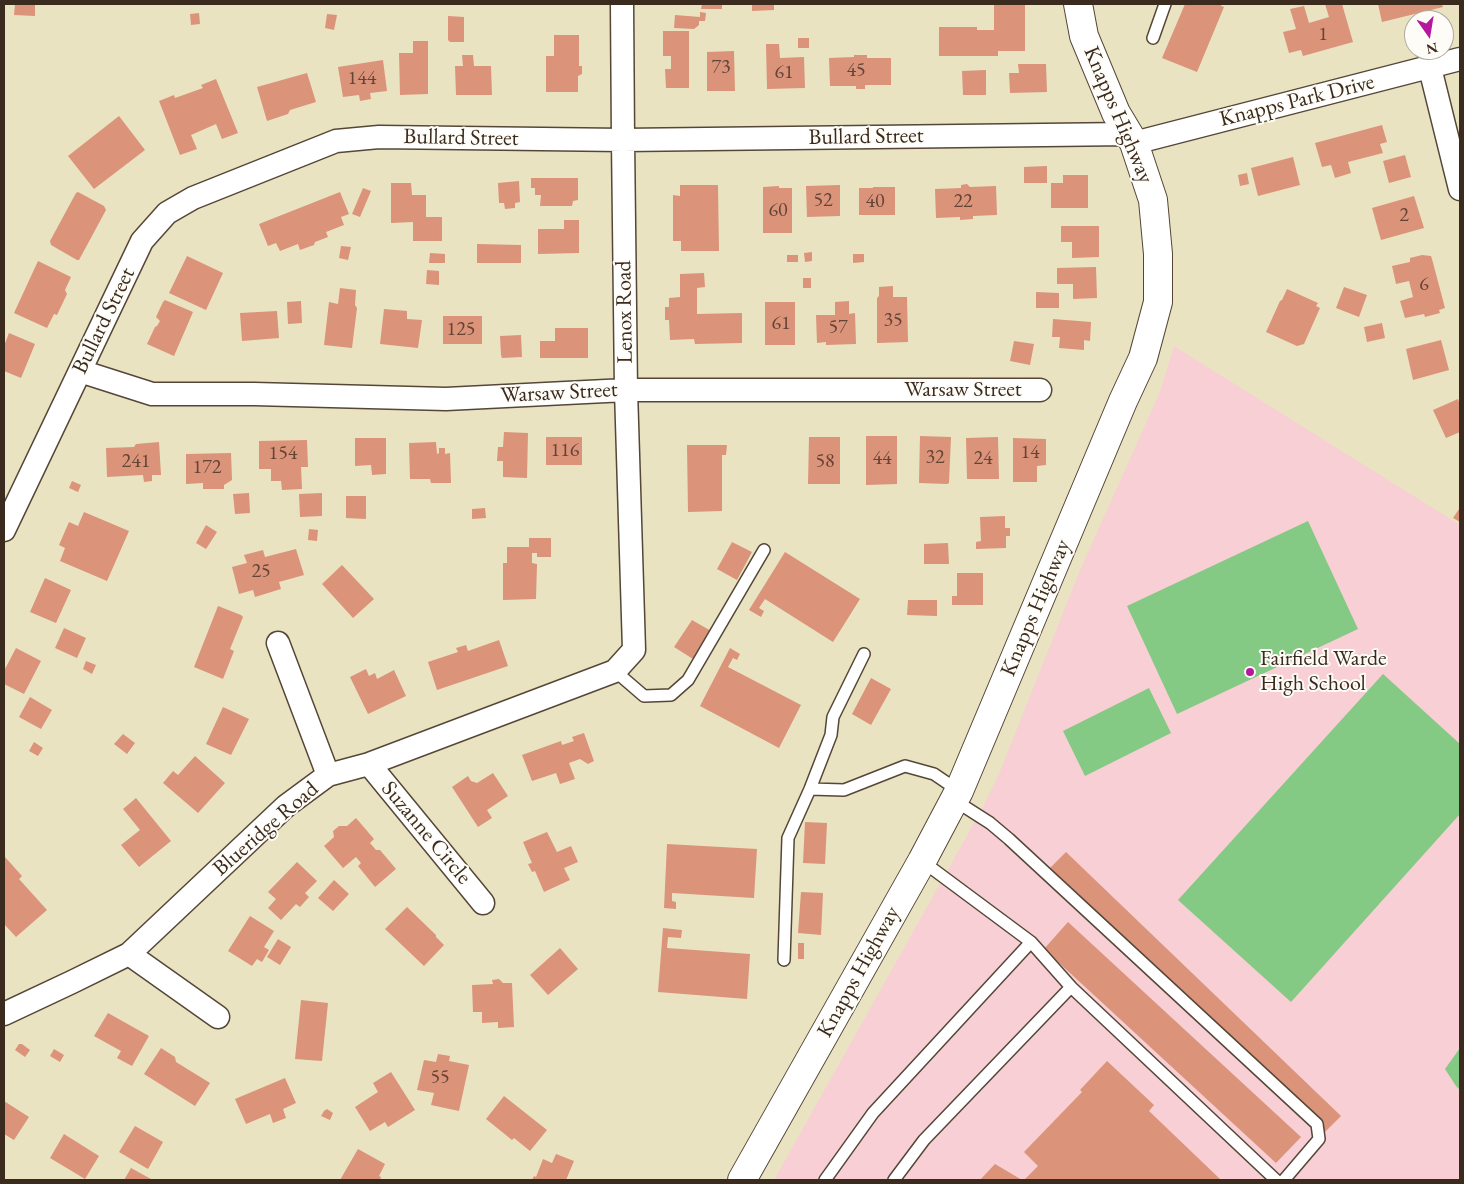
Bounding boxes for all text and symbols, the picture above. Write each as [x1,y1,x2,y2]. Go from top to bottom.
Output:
north arrow [1404,10,1454,60]
house number: 1 [1318,23,1328,47]
text: N [1425,39,1440,59]
street label: Knapps Highway [1077,43,1159,187]
house number: 73 [711,56,731,80]
house number: 45 [846,59,866,83]
house number: 61 [774,61,794,85]
house number: 144 [348,67,376,91]
street label: Knapps Park Drive [1217,69,1377,133]
street label: Bullard Street [808,123,924,151]
street label: Bullard Street [403,124,519,152]
house number: 52 [813,189,833,213]
house number: 40 [865,190,885,214]
house number: 22 [953,190,973,214]
house number: 60 [768,199,788,223]
house number: 2 [1399,204,1409,228]
street label: Lenox Road [611,260,639,364]
street label: Bullard Street [67,264,141,378]
house number: 6 [1419,273,1429,297]
house number: 35 [883,309,903,333]
house number: 61 [771,312,791,336]
house number: 57 [828,316,848,340]
house number: 125 [447,318,475,342]
street label: Warsaw Street [500,377,618,409]
street label: Warsaw Street [904,377,1022,403]
house number: 116 [551,439,579,463]
house number: 14 [1020,441,1040,465]
house number: 154 [269,442,297,466]
house number: 32 [925,446,945,470]
house number: 44 [872,447,892,471]
house number: 24 [973,447,993,471]
house number: 241 [122,450,150,474]
house number: 58 [815,450,835,474]
house number: 172 [193,456,221,480]
street label: Knapps Highway [995,536,1077,680]
house number: 25 [251,560,271,584]
place label: Fairfield Warde High School [1260,646,1387,698]
marker: Fairfield Warde High School [1244,666,1256,678]
street label: Blueridge Road [208,776,324,882]
street label: Suzanne Circle [375,776,477,890]
street label: Knapps Highway [812,902,906,1042]
house number: 55 [430,1066,450,1090]

